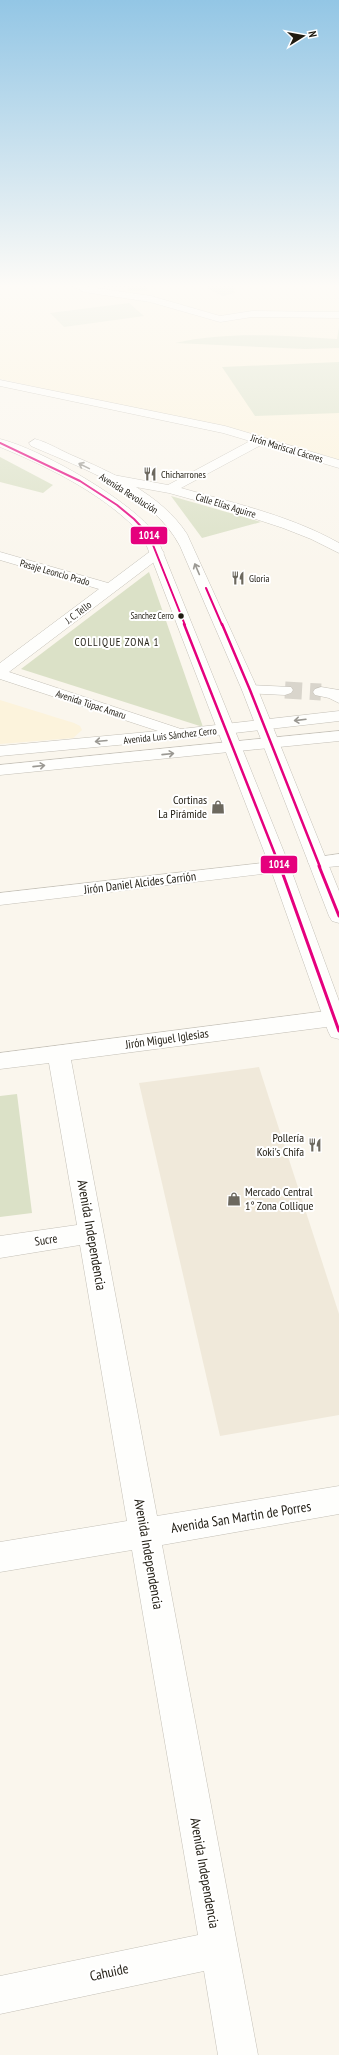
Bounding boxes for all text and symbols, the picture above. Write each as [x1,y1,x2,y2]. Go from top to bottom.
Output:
north arrow [283,16,323,56]
text: N [305,30,320,38]
street label: Jirón Mariscal Cáceres [248,431,325,466]
one-way arrow [78,462,90,469]
restaurant icon: Chicharrones [142,466,158,482]
place label: Chicharrones [161,468,206,481]
street label: Avenida Revolución [97,470,161,517]
street label: Calle Elías Aguirre [194,490,258,521]
line badge: 1014 [130,526,168,545]
text: 1014 [138,528,160,542]
street label: Pasaje Leoncio Prado [18,556,91,589]
one-way arrow [193,563,200,575]
restaurant icon: Gloria [230,570,246,586]
place label: Gloria [249,572,269,585]
street label: J. C. Tello [62,598,94,627]
place label: Sanchez Cerro [130,610,174,621]
marker: Sanchez Cerro [176,611,186,621]
district label: COLLIQUE ZONA 1 [75,635,159,649]
street label: Avenida Túpac Amaru [54,687,128,722]
one-way arrow [294,716,307,724]
street label: Avenida Luis Sánchez Cerro [123,724,217,747]
one-way arrow [95,738,108,745]
one-way arrow [161,750,174,757]
one-way arrow [32,763,45,770]
place label: Cortinas La Pirámide [158,792,207,821]
shop icon: Cortinas La Pirámide [210,799,226,815]
line badge: 1014 [260,855,298,874]
text: 1014 [268,857,290,871]
street label: Jirón Daniel Alcides Carrión [82,868,197,897]
street label: Jirón Miguel Iglesias [123,1025,210,1052]
place label: Pollería Koki's Chifa [257,1130,304,1159]
restaurant icon: Pollería Koki's Chifa [307,1137,323,1153]
street label: Avenida Independencia [73,1178,111,1292]
place label: Mercado Central 1° Zona Collique [245,1184,313,1213]
shop icon: Mercado Central 1° Zona Collique [226,1191,242,1207]
street label: Sucre [33,1230,58,1249]
street label: Avenida Independencia [130,1497,168,1611]
street label: Avenida San Martin de Porres [170,1497,313,1537]
street label: Avenida Independencia [186,1816,224,1930]
street label: Cahuide [88,1959,130,1985]

